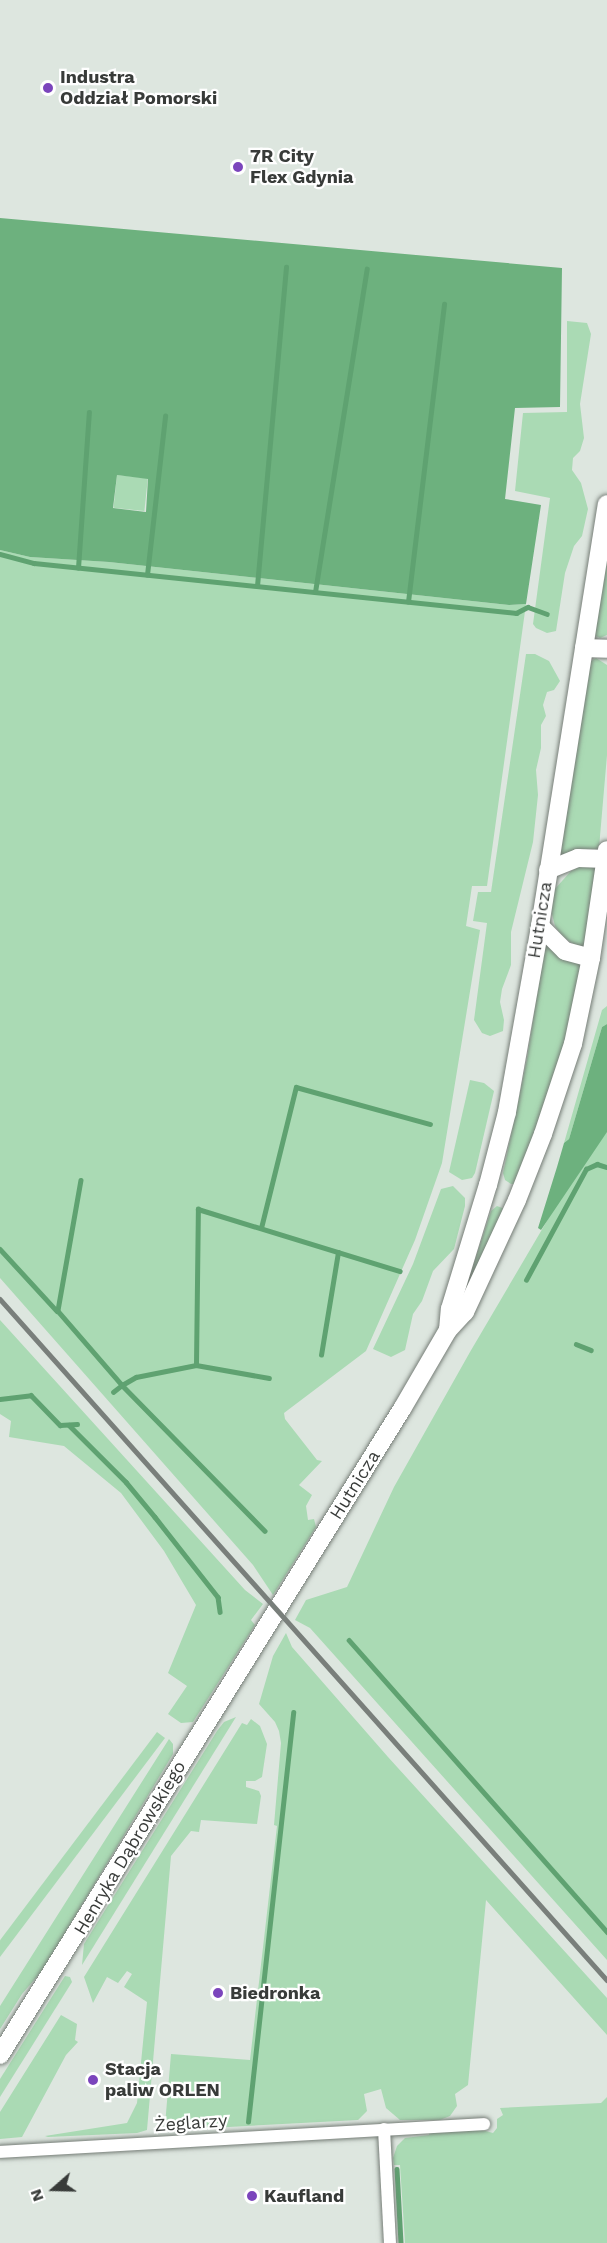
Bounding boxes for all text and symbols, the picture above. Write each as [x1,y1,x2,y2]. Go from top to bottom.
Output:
place label: Industra Oddział Pomorski [60,67,217,110]
marker: Industra Oddział Pomorski [41,81,55,95]
place label: 7R City Flex Gdynia [250,146,354,188]
marker: 7R City Flex Gdynia [231,160,245,174]
street label: Hutnicza [523,880,557,960]
street label: Hutnicza [325,1446,385,1524]
street label: Henryka Dąbrowskiego [69,1757,191,1939]
place label: Biedronka [230,1982,320,2004]
marker: Biedronka [211,1986,225,2000]
place label: Stacja paliw ORLEN [105,2059,220,2102]
marker: Stacja paliw ORLEN [86,2073,100,2087]
street label: Żeglarzy [154,2110,228,2136]
north arrow [24,2159,84,2219]
place label: Kaufland [264,2185,344,2207]
text: N [26,2187,48,2204]
marker: Kaufland [245,2189,259,2203]

